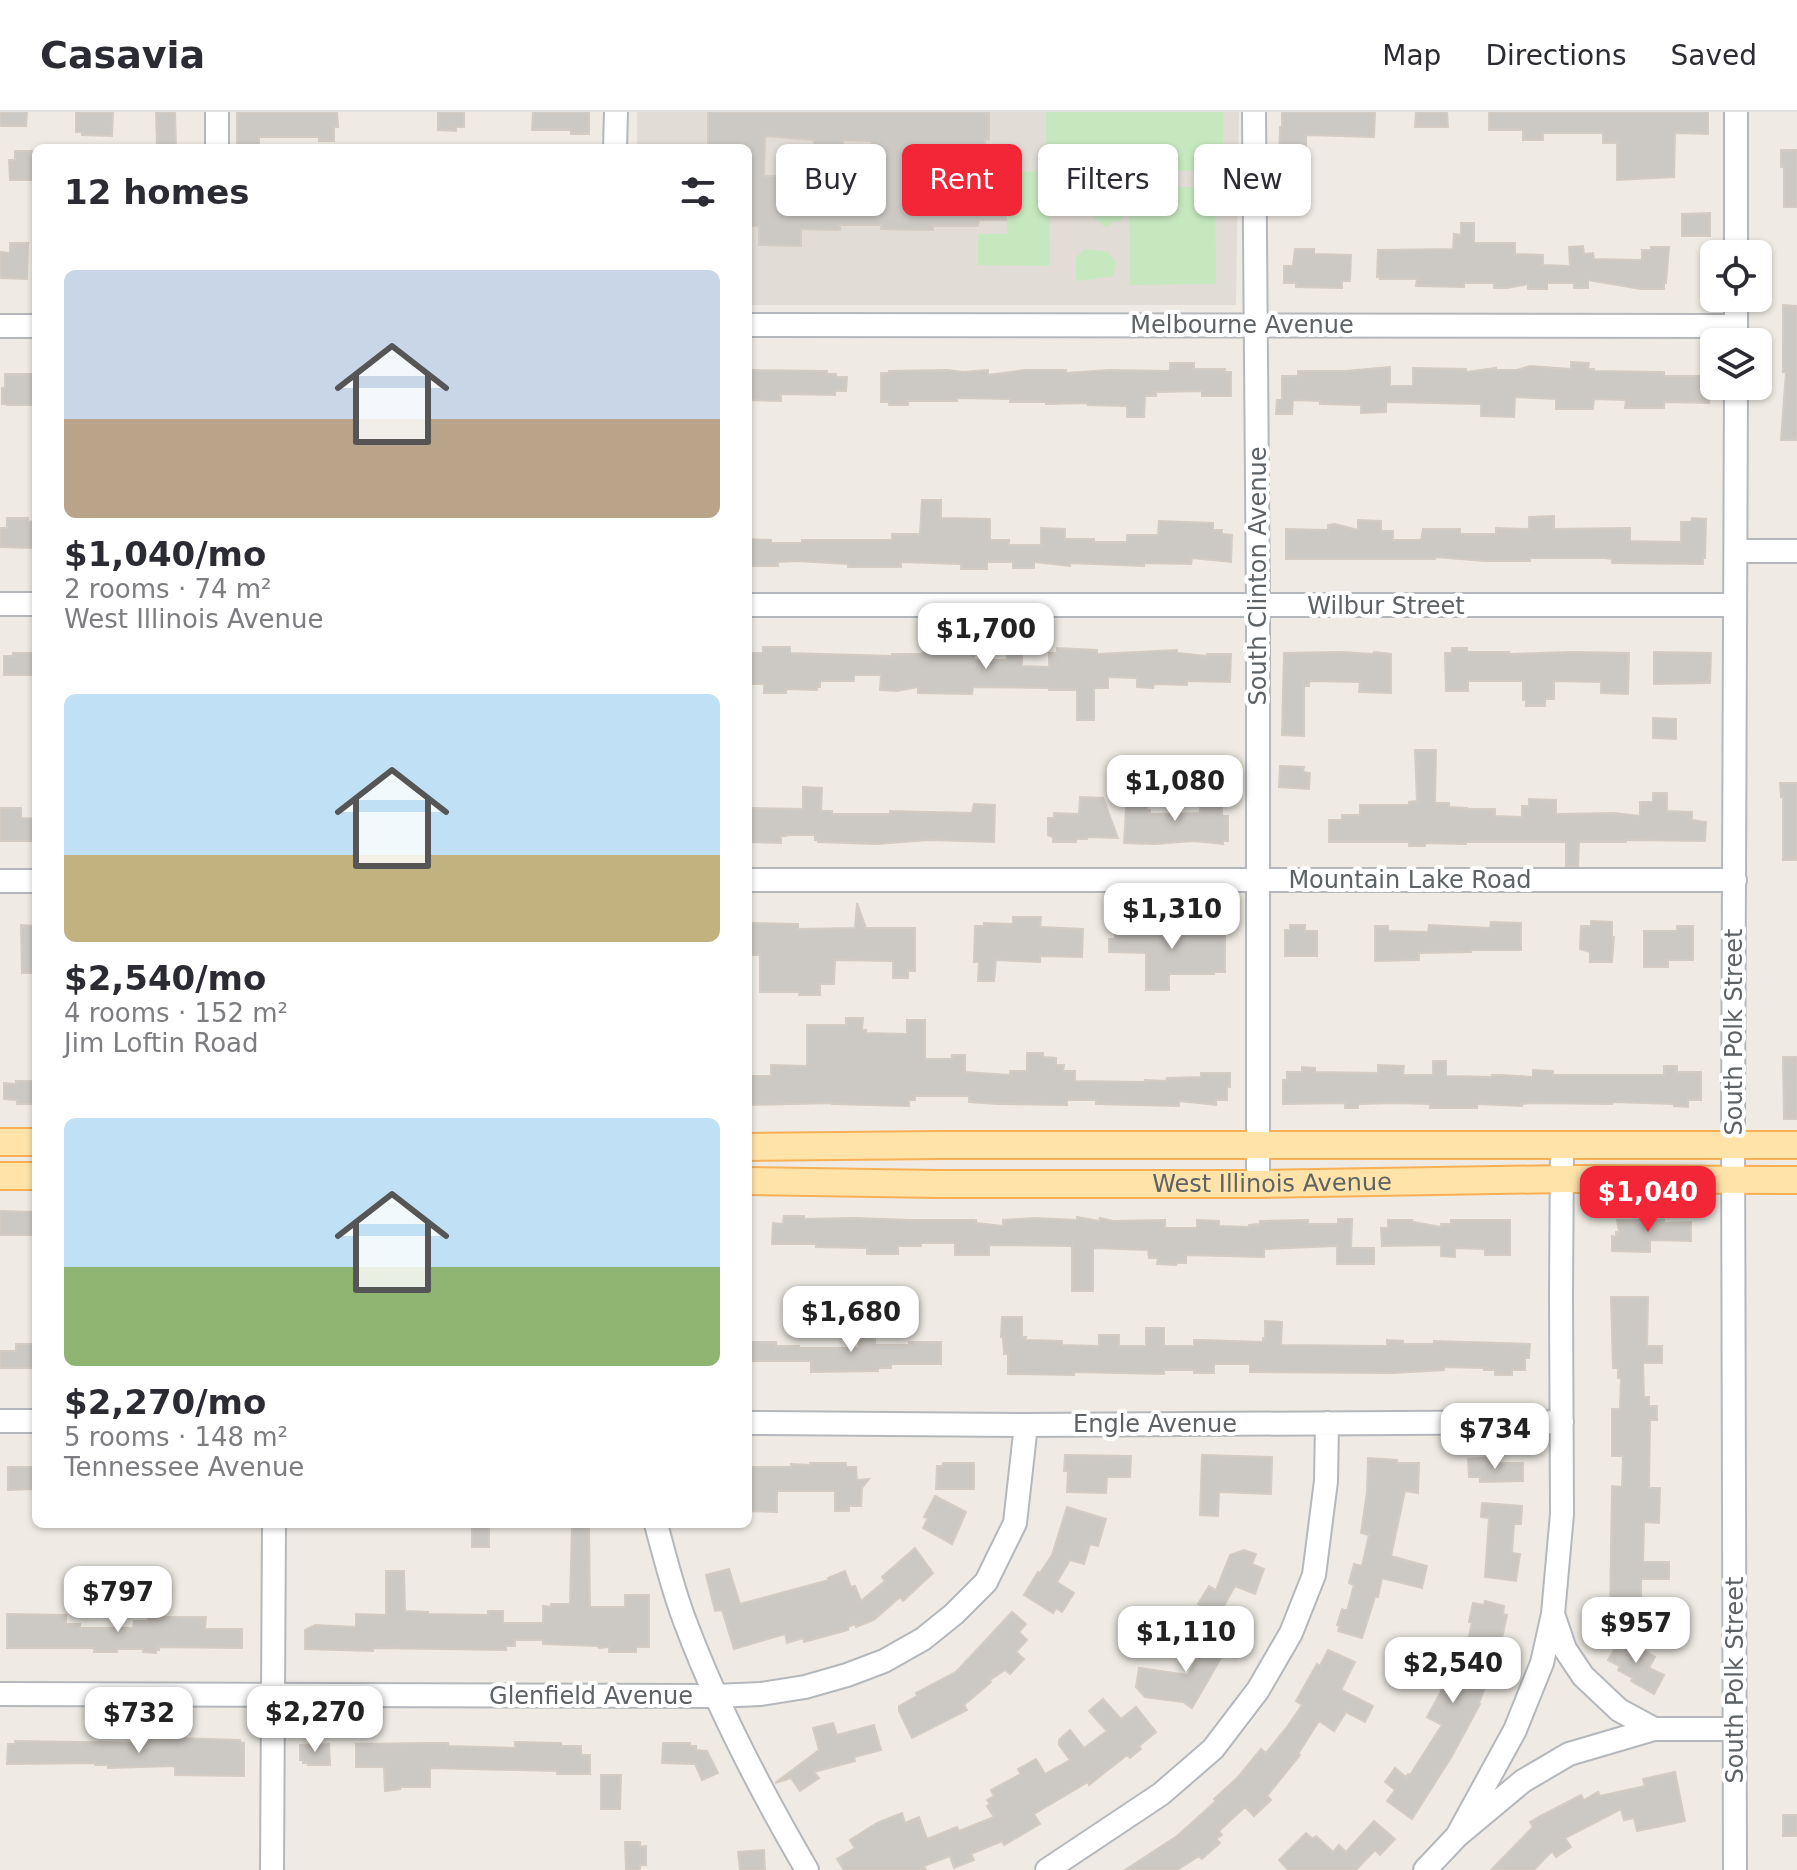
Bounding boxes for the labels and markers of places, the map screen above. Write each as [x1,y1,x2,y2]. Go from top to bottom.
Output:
pin: $1,700 [921,603,1051,671]
pin: $1,080 [1110,755,1240,823]
pin: $1,310 [1107,883,1237,951]
pin: $1,040 [1583,1166,1713,1234]
pin: $1,680 [786,1286,916,1354]
pin: $734 [1448,1403,1542,1471]
pin: $797 [71,1566,165,1634]
pin: $957 [1589,1597,1683,1665]
pin: $1,110 [1121,1606,1251,1674]
pin: $2,540 [1388,1637,1518,1705]
pin: $2,270 [250,1686,380,1754]
pin: $732 [92,1687,186,1755]

